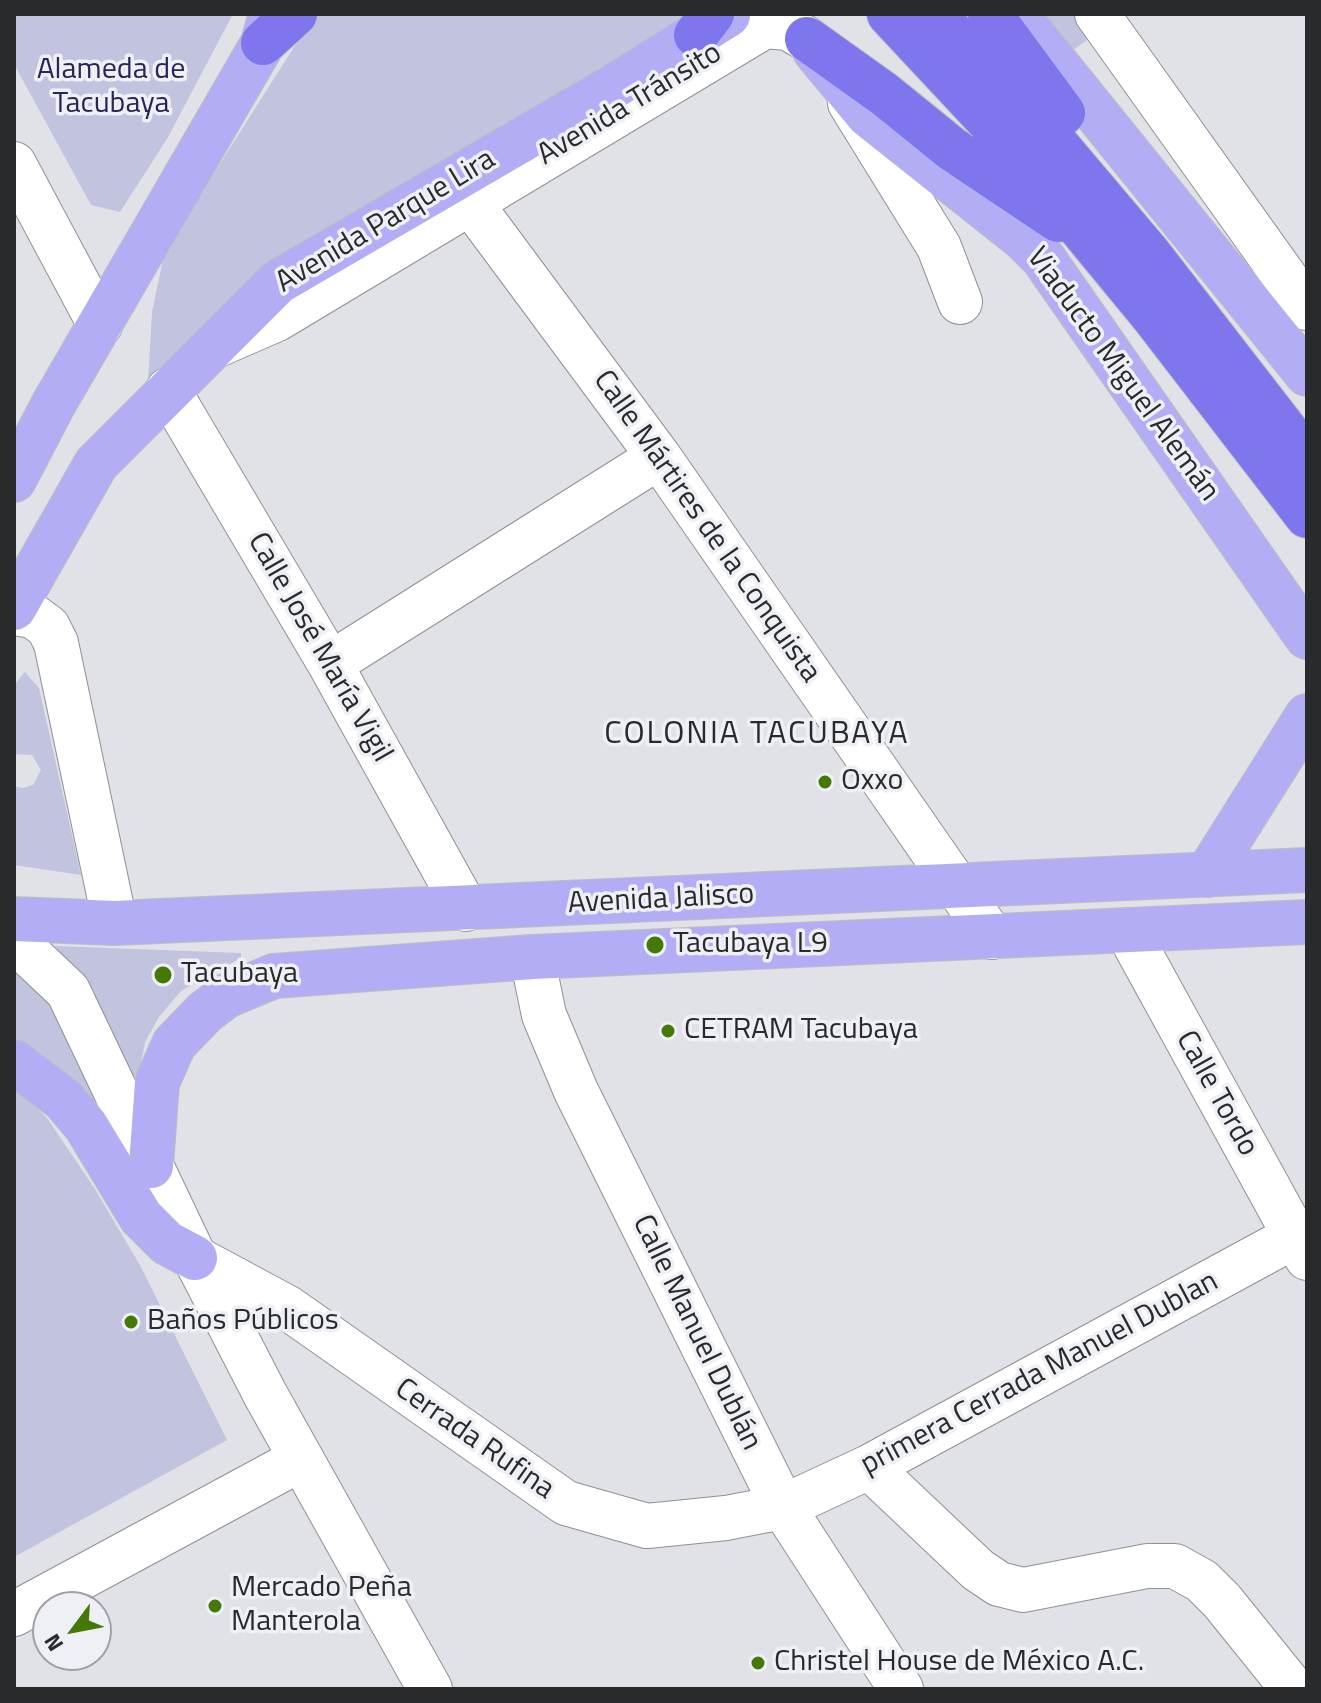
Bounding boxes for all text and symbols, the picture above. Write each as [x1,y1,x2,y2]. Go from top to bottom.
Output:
street label: Avenida Tránsito [531,36,729,174]
park label: Alameda de Tacubaya [37,53,185,124]
street label: Avenida Parque Lira [270,142,502,302]
street label: Viaducto Miguel Alemán [1018,241,1226,509]
street label: Calle Mártires de la Conquista [584,364,828,690]
street label: Calle José María Vigil [239,527,399,769]
district label: COLONIA TACUBAYA [604,716,910,754]
place label: Oxxo [841,764,903,800]
marker: Oxxo [816,773,834,791]
street label: Avenida Jalisco [567,877,755,923]
place label: Tacubaya L9 [673,927,828,963]
marker: Tacubaya L9 [644,934,666,956]
place label: Tacubaya [181,957,298,993]
marker: Tacubaya [152,964,174,986]
place label: CETRAM Tacubaya [684,1013,918,1049]
marker: CETRAM Tacubaya [659,1022,677,1040]
street label: Calle Tordo [1167,1025,1265,1163]
street label: Calle Manuel Dublán [623,1210,769,1456]
street label: primera Cerrada Manuel Dublan [855,1264,1225,1484]
place label: Baños Públicos [147,1304,339,1340]
marker: Baños Públicos [122,1313,140,1331]
street label: Cerrada Rufina [387,1372,561,1508]
place label: Mercado Peña Manterola [231,1571,412,1642]
north arrow [32,1591,112,1671]
marker: Mercado Peña Manterola [206,1597,224,1615]
text: N [35,1627,72,1658]
place label: Christel House de México A.C. [774,1645,1144,1681]
marker: Christel House de México A.C. [749,1654,767,1672]

